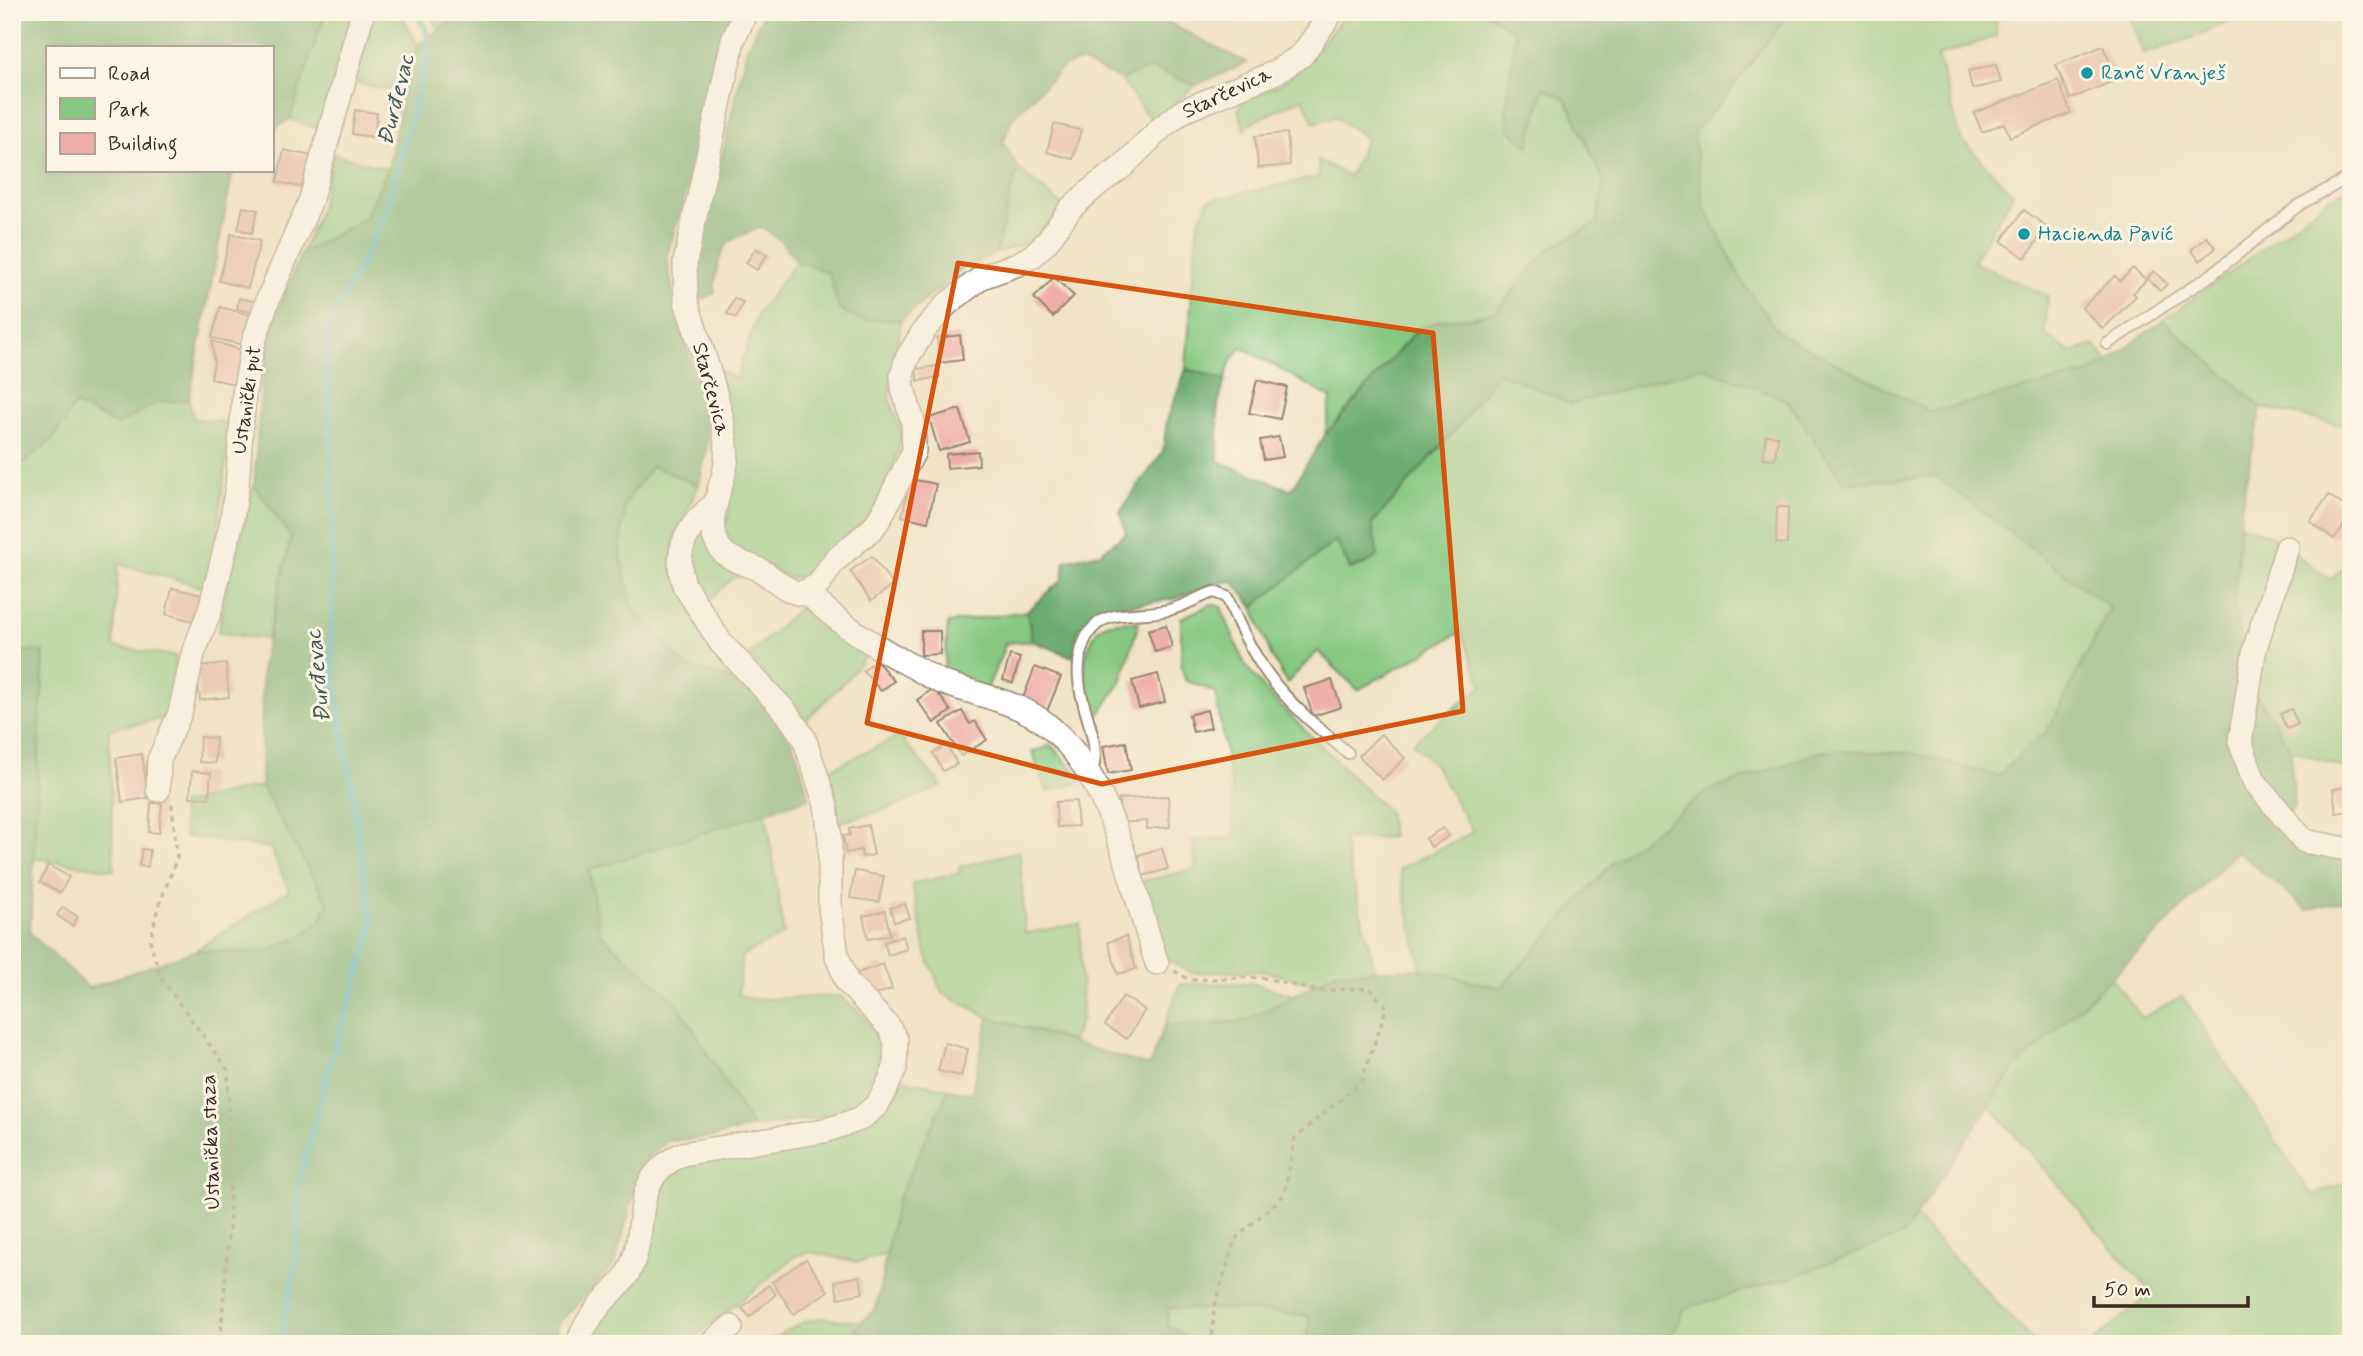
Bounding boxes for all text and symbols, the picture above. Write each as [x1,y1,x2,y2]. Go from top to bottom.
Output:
legend [46,46,273,172]
water label: Đurđevac [371,51,423,149]
place label: Ranč Vranješ [2101,59,2226,87]
text: Road [108,60,150,88]
street label: Starčevica [1178,60,1277,126]
marker: Ranč Vranješ [2079,65,2095,81]
text: Park [108,96,150,124]
text: Building [108,130,178,160]
place label: Hacienda Pavić [2038,220,2173,248]
marker: Hacienda Pavić [2016,226,2032,242]
street label: Starčevica [685,339,737,439]
street label: Ustanički put [226,344,268,456]
water label: Đurđevac [299,628,339,724]
street label: Ustanička staza [195,1074,227,1210]
scale bar [2094,1265,2248,1309]
text: 50 m [2104,1276,2151,1304]

